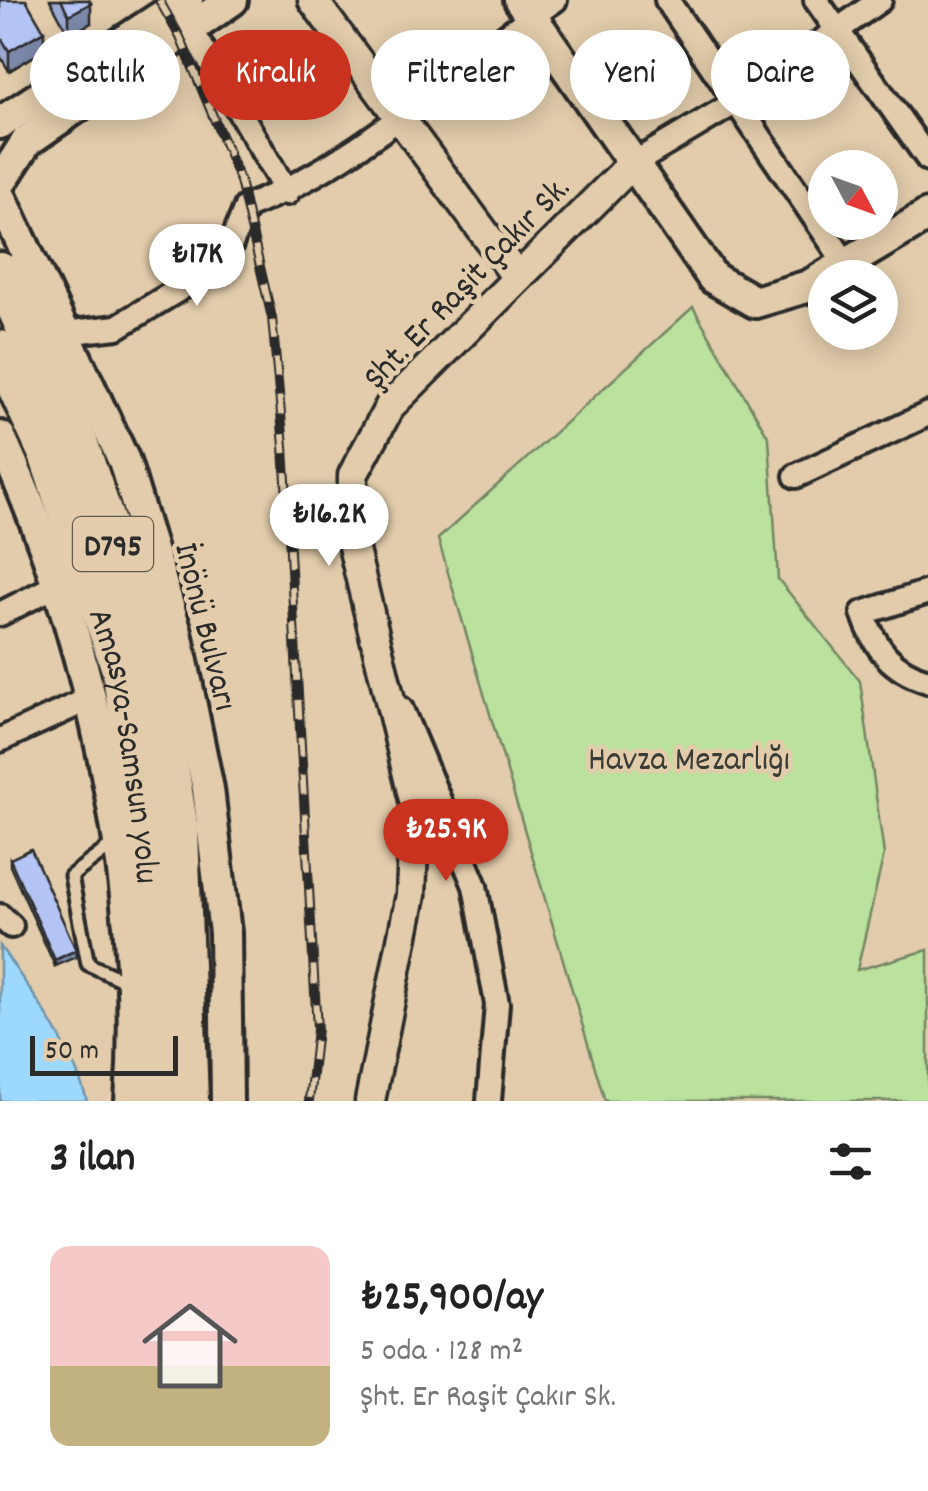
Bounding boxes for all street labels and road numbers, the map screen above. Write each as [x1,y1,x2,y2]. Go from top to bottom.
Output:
street label: Şht. Er Raşit Çakır Sk. [353,166,584,403]
road number: D795 [73,517,153,571]
street label: İnönü Bulvarı [158,538,248,716]
street label: Amasya-Samsun yolu [72,602,169,886]

